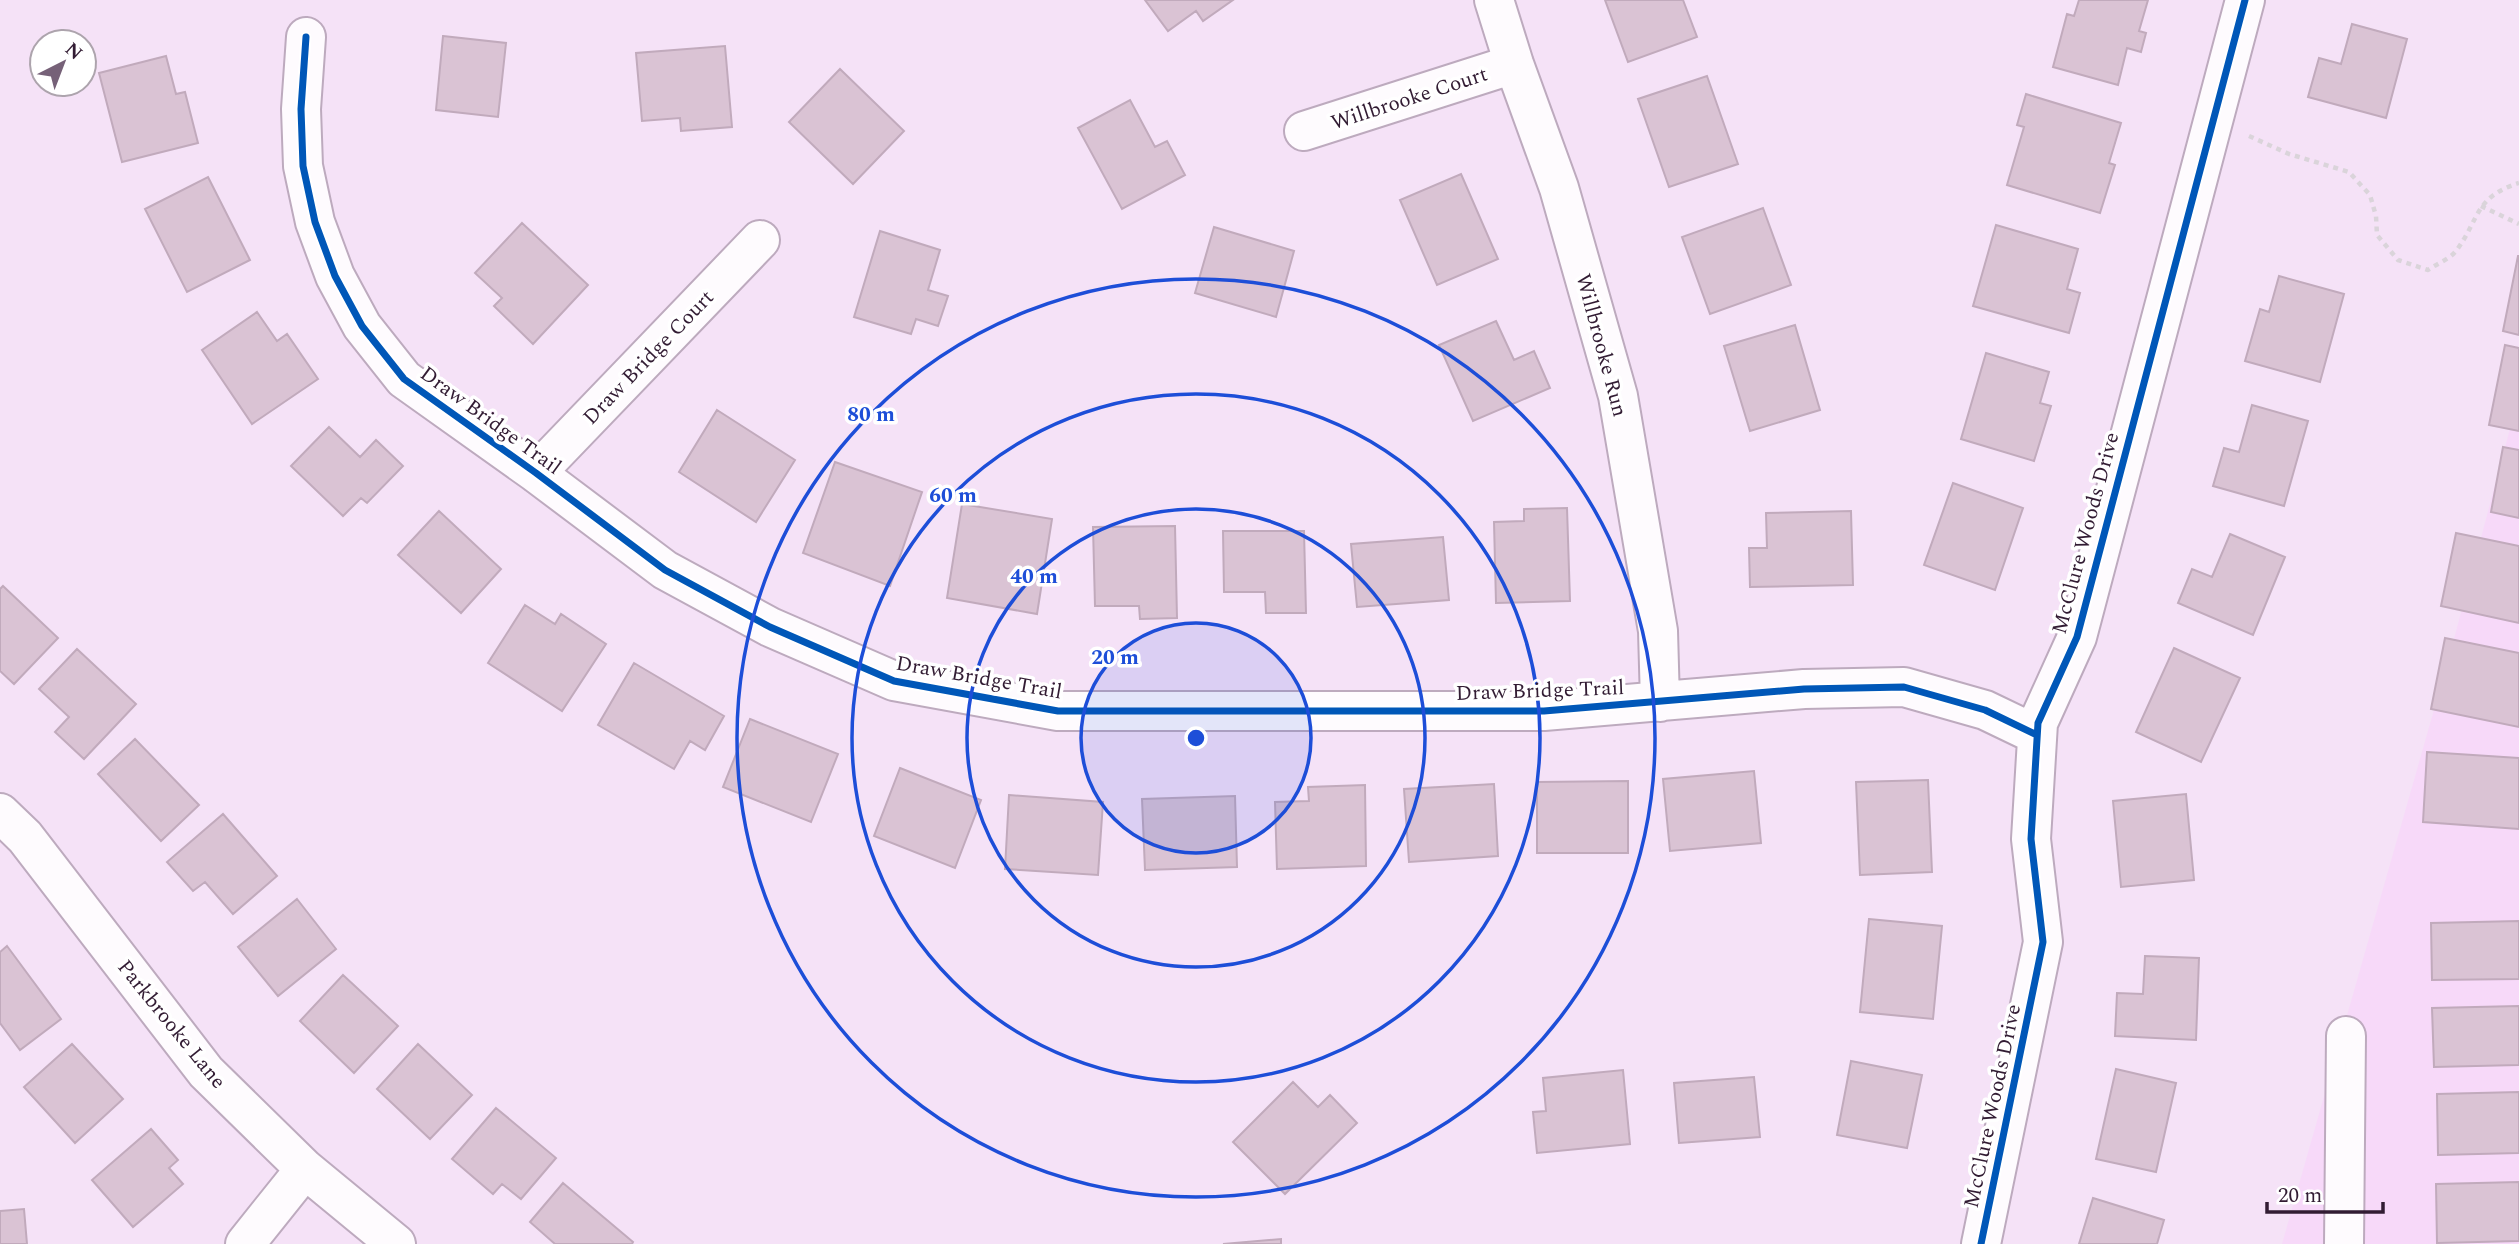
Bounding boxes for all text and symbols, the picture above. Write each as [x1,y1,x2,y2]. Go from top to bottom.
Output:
north arrow [28,28,98,98]
text: N [58,36,89,67]
street label: Willbrooke Court [1327,59,1492,139]
street label: Willbrooke Run [1567,270,1635,420]
street label: Draw Bridge Court [576,283,722,433]
street label: Draw Bridge Trail [413,358,568,483]
text: 80 m [847,399,895,431]
street label: McClure Woods Drive [2044,429,2128,638]
text: 60 m [929,480,977,512]
text: 40 m [1010,561,1058,593]
text: 20 m [1091,642,1139,674]
street label: Draw Bridge Trail [893,648,1065,708]
street label: Draw Bridge Trail [1455,672,1625,710]
centre of rings [1184,726,1208,750]
street label: Parkbrooke Lane [109,953,234,1096]
street label: McClure Woods Drive [1956,1001,2030,1211]
scale bar [2267,1170,2382,1214]
text: 20 m [2278,1180,2322,1212]

